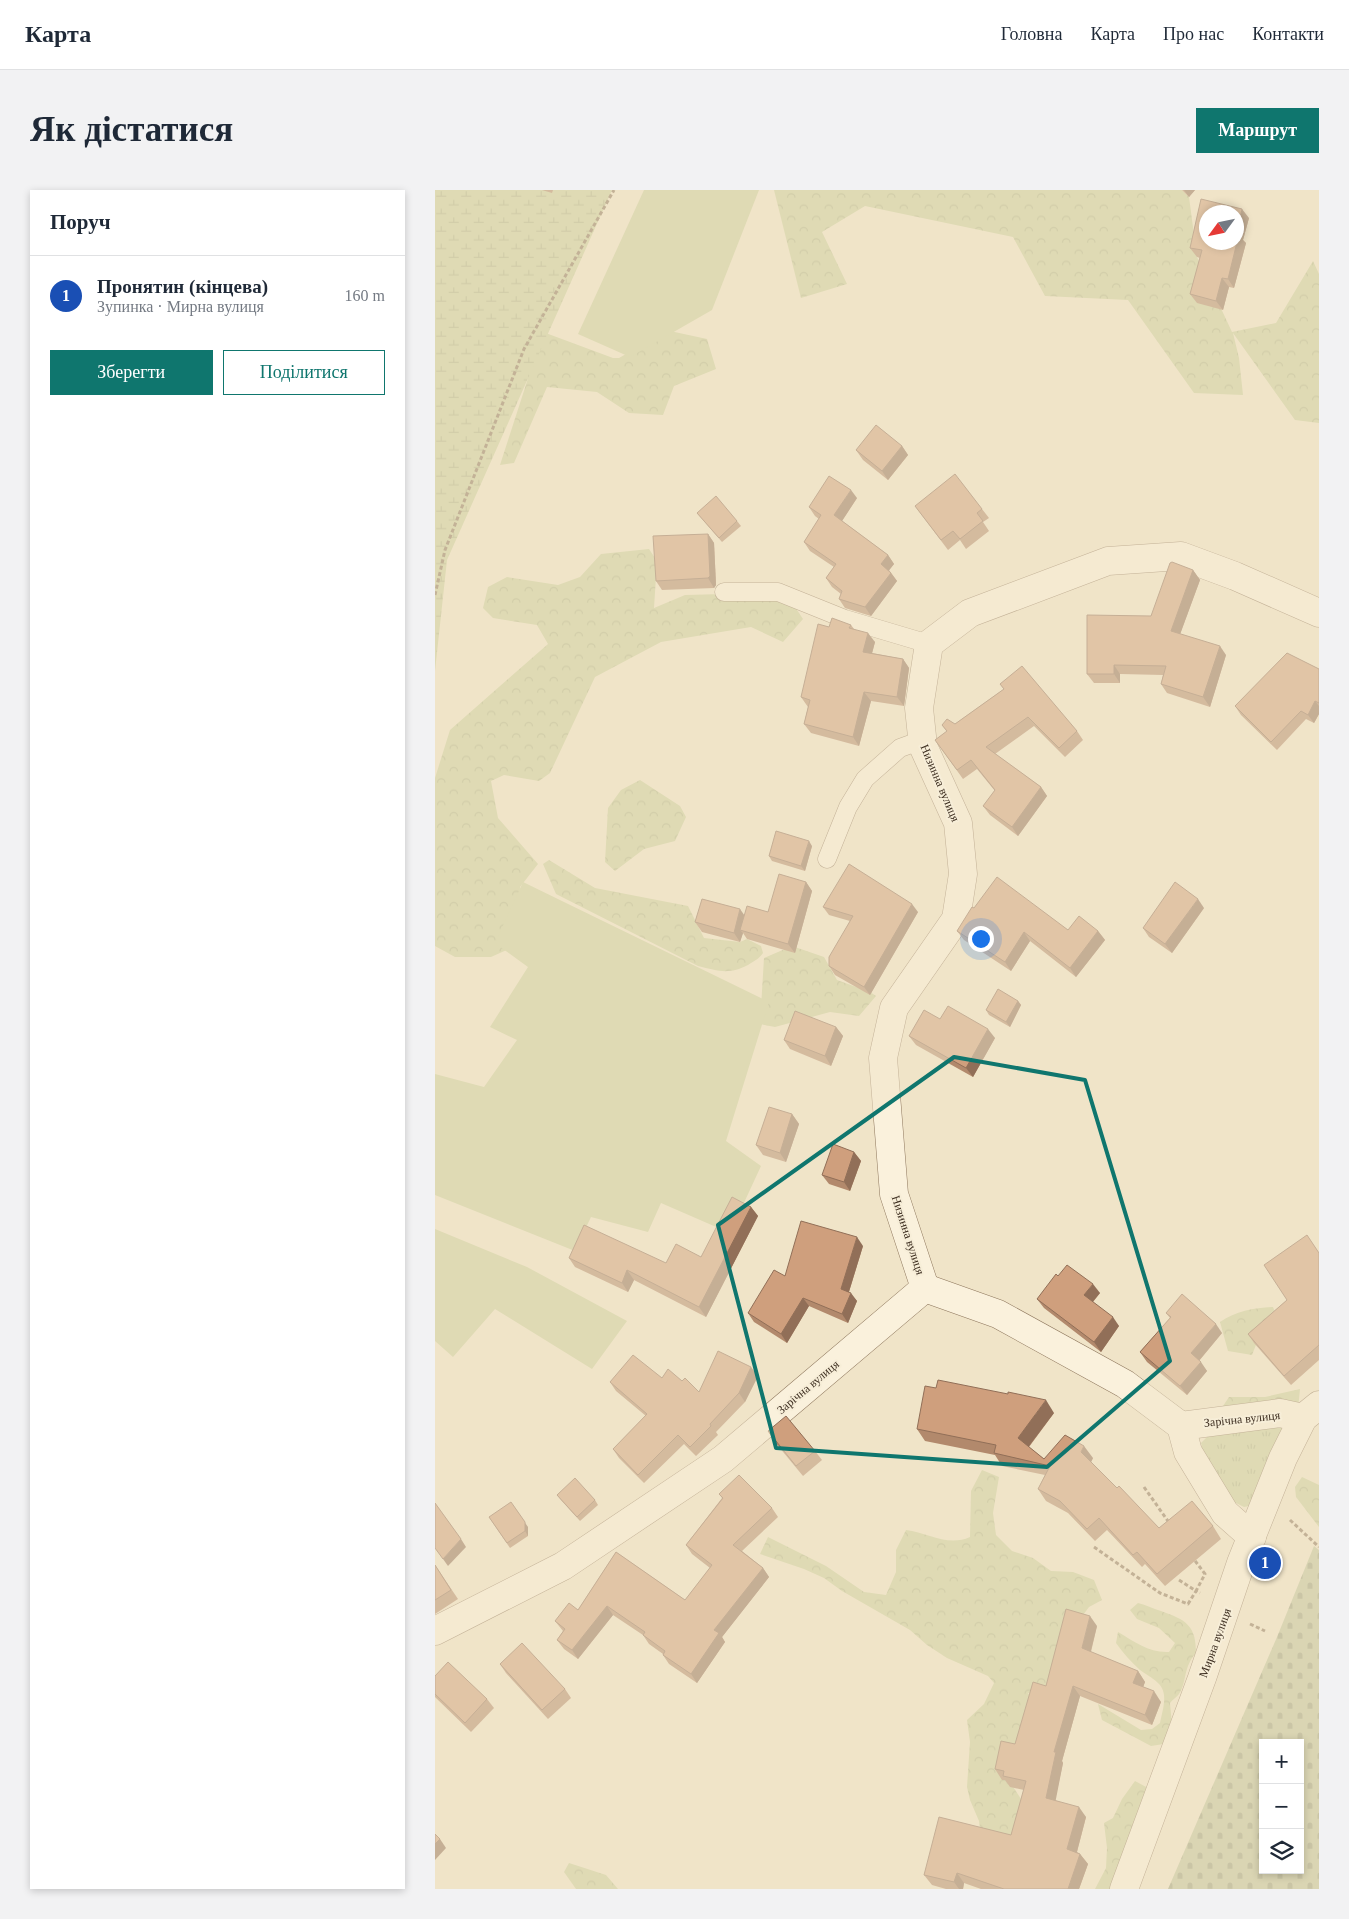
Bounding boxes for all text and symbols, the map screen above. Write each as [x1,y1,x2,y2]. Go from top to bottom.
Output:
text: Карта [25,21,91,47]
text: Головна [1001,24,1062,44]
text: Карта [1090,24,1135,44]
text: Про нас [1163,24,1224,44]
text: Контакти [1252,24,1324,44]
button: Маршрут [1196,108,1319,153]
text: Як дістатися [30,110,233,149]
north arrow [1199,205,1244,250]
text: Поруч [50,210,111,234]
text: Пронятин (кінцева) [97,276,268,297]
text: 1 [62,287,70,304]
text: 160 m [345,287,385,304]
text: Зупинка · Мирна вулиця [97,298,264,315]
button: Зберегти [50,350,213,395]
button: Поділитися [223,350,385,395]
street label: Низинна вулиця [917,742,963,824]
your location [968,926,994,952]
street label: Низинна вулиця [889,1194,928,1277]
street label: Зарічна вулиця [774,1357,842,1417]
street label: Зарічна вулиця [1203,1408,1281,1430]
pin: 1 [1249,1544,1281,1582]
street label: Мирна вулиця [1196,1606,1234,1680]
map controls [1259,1739,1304,1874]
button: + [1259,1739,1304,1784]
button: − [1259,1784,1304,1829]
button: layers [1259,1829,1304,1874]

